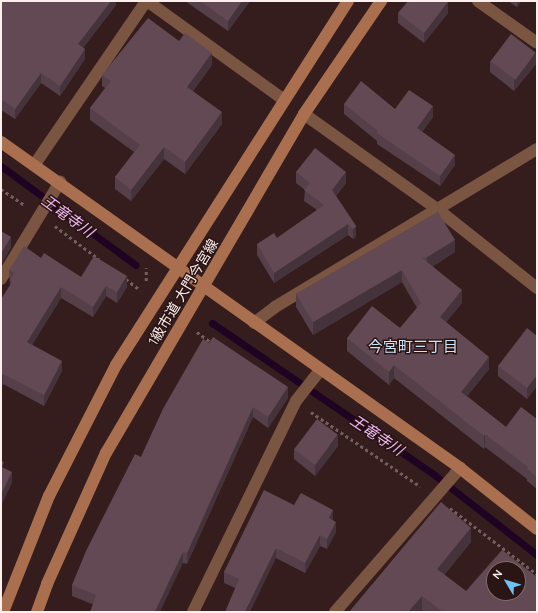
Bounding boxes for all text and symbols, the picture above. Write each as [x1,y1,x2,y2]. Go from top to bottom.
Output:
water label: 王竜寺川 [38,191,98,241]
street label: 1級市道 大門今宮線 [145,236,221,348]
district label: 今宮町三丁目 [368,338,458,356]
water label: 王竜寺川 [347,411,407,459]
north arrow [486,561,526,601]
text: N [489,567,505,582]

